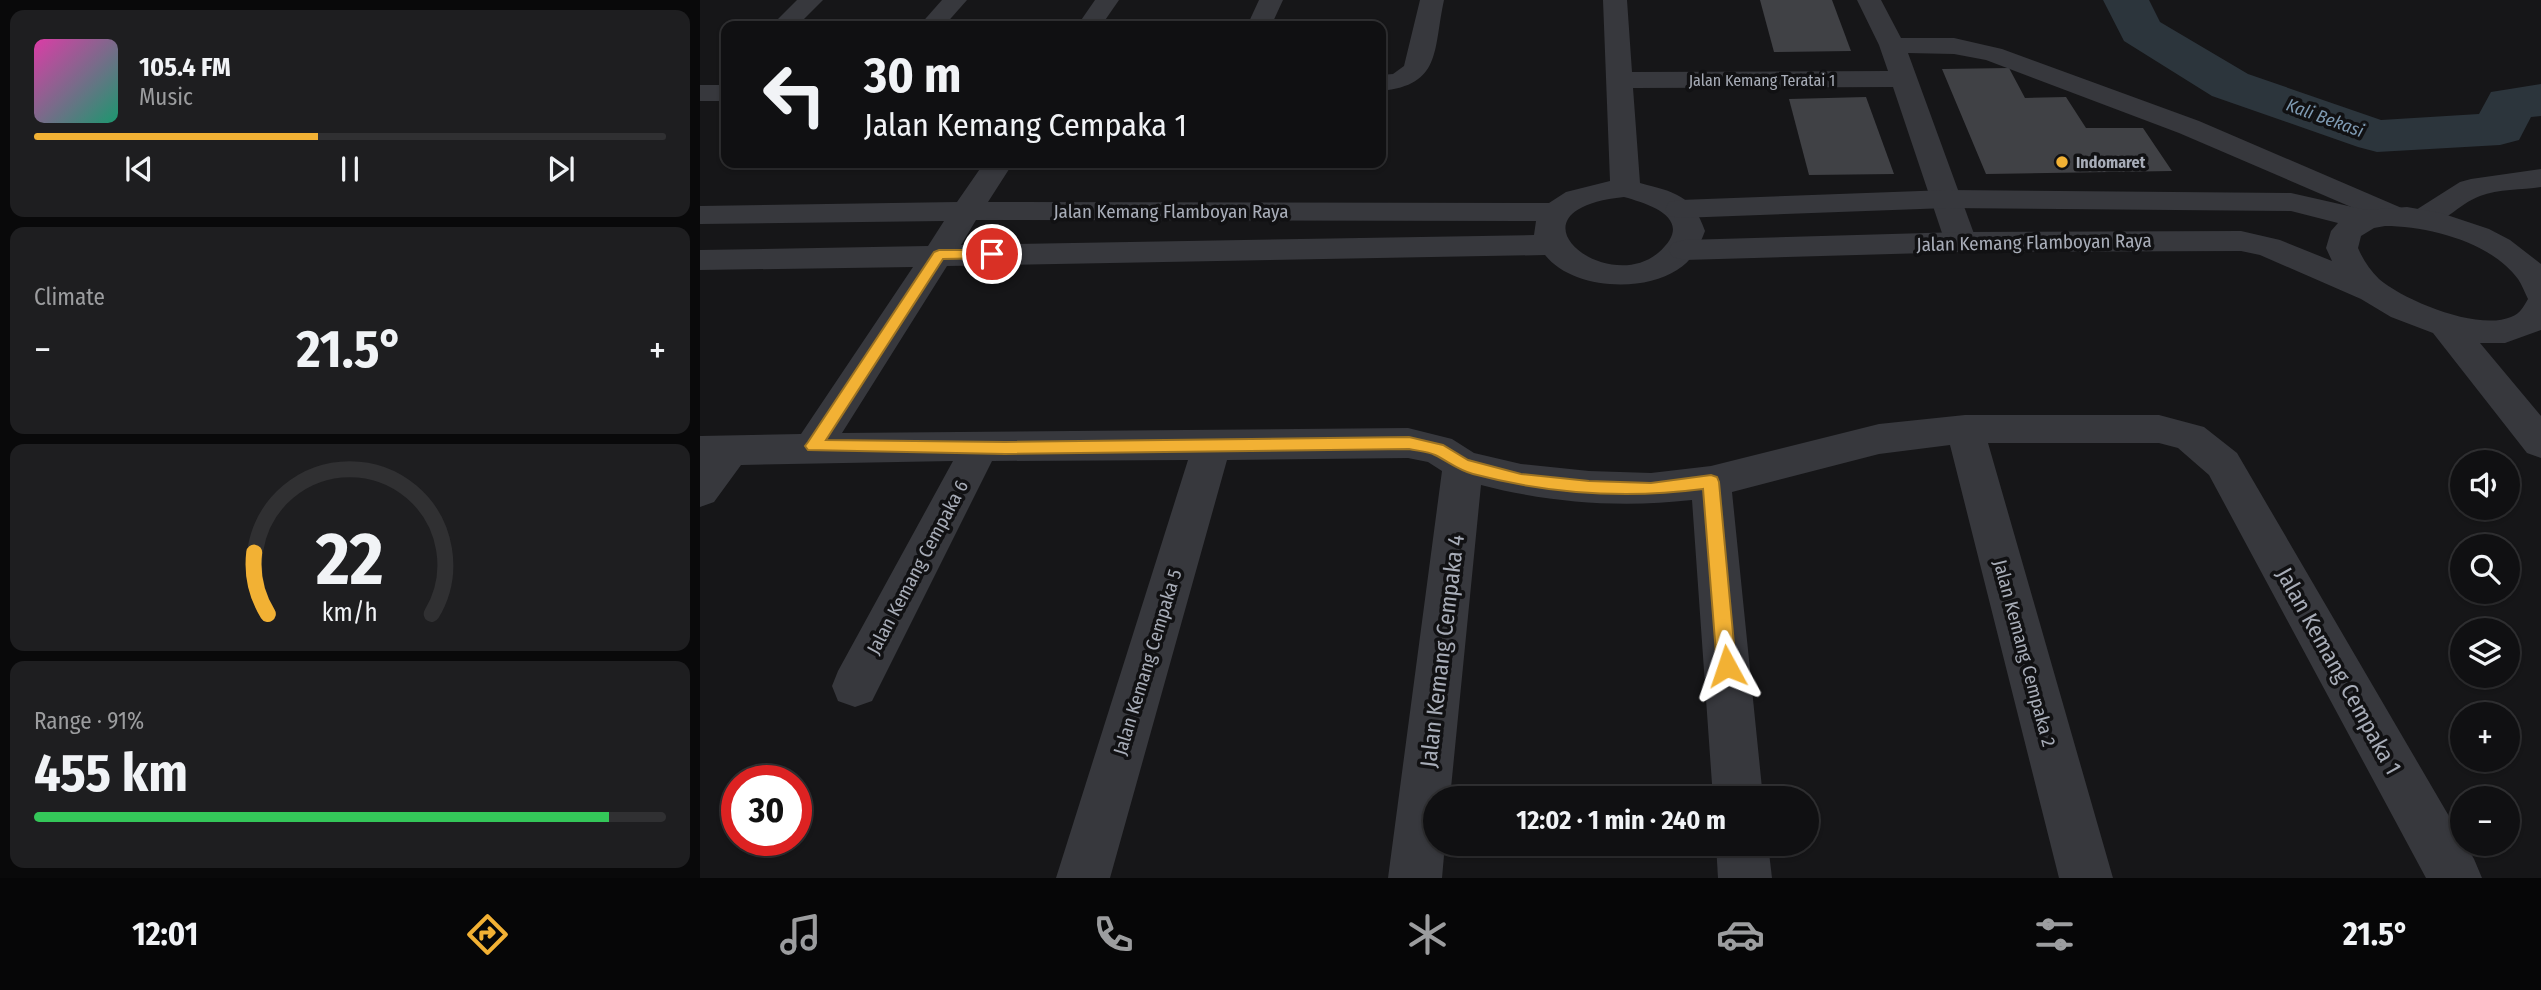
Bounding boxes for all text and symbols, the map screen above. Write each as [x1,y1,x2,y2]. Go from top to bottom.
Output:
text: 30 m [864,46,962,105]
icon: left [749,49,840,140]
text: 105.4 FM [139,52,231,83]
street label: Jalan Kemang Teratai 1 [1689,71,1835,90]
text: Music [139,83,193,111]
water label: Kali Bekasi [2283,94,2367,142]
text: Jalan Kemang Cempaka 1 [864,106,1187,144]
icon: previous [120,150,158,188]
icon: pause [331,150,369,188]
icon: next [542,150,580,188]
place label: Indomaret [2076,153,2146,172]
marker: Indomaret [2054,154,2070,170]
street label: Jalan Kemang Flamboyan Raya [1053,200,1289,223]
pin [962,224,1022,284]
street label: Jalan Kemang Flamboyan Raya [1916,229,2152,256]
icon: arrive [973,235,1011,273]
text: Climate [34,283,105,311]
text: 21.5° [296,318,403,381]
text: − [34,327,51,373]
text: + [649,327,666,373]
map controls [2450,450,2520,856]
button: sound [2450,450,2520,520]
street label: Jalan Kemang Cempaka 6 [862,476,973,658]
text: 22 [315,516,384,603]
street label: Jalan Kemang Cempaka 4 [1414,533,1470,769]
button: search [2450,534,2520,604]
street label: Jalan Kemang Cempaka 2 [1988,557,2061,749]
street label: Jalan Kemang Cempaka 1 [2270,563,2408,779]
street label: Jalan Kemang Cempaka 5 [1108,566,1187,758]
text: km/h [322,597,378,627]
button: layers [2450,618,2520,688]
position arrow [1690,629,1764,703]
button: + [2450,702,2520,772]
text: Range · 91% [34,707,144,735]
text: 455 km [34,742,188,805]
speed limit sign: 30 [721,765,812,856]
button: − [2450,786,2520,856]
text: 12:02 · 1 min · 240 m [1516,805,1726,836]
icon: directions [463,910,512,959]
icon: music [776,910,825,959]
icon: phone [1089,910,1138,959]
icon: climate [1403,910,1452,959]
icon: car [1716,910,1765,959]
icon: filters [2030,910,2079,959]
text: 12:01 [132,915,198,953]
text: 21.5° [2343,915,2409,953]

